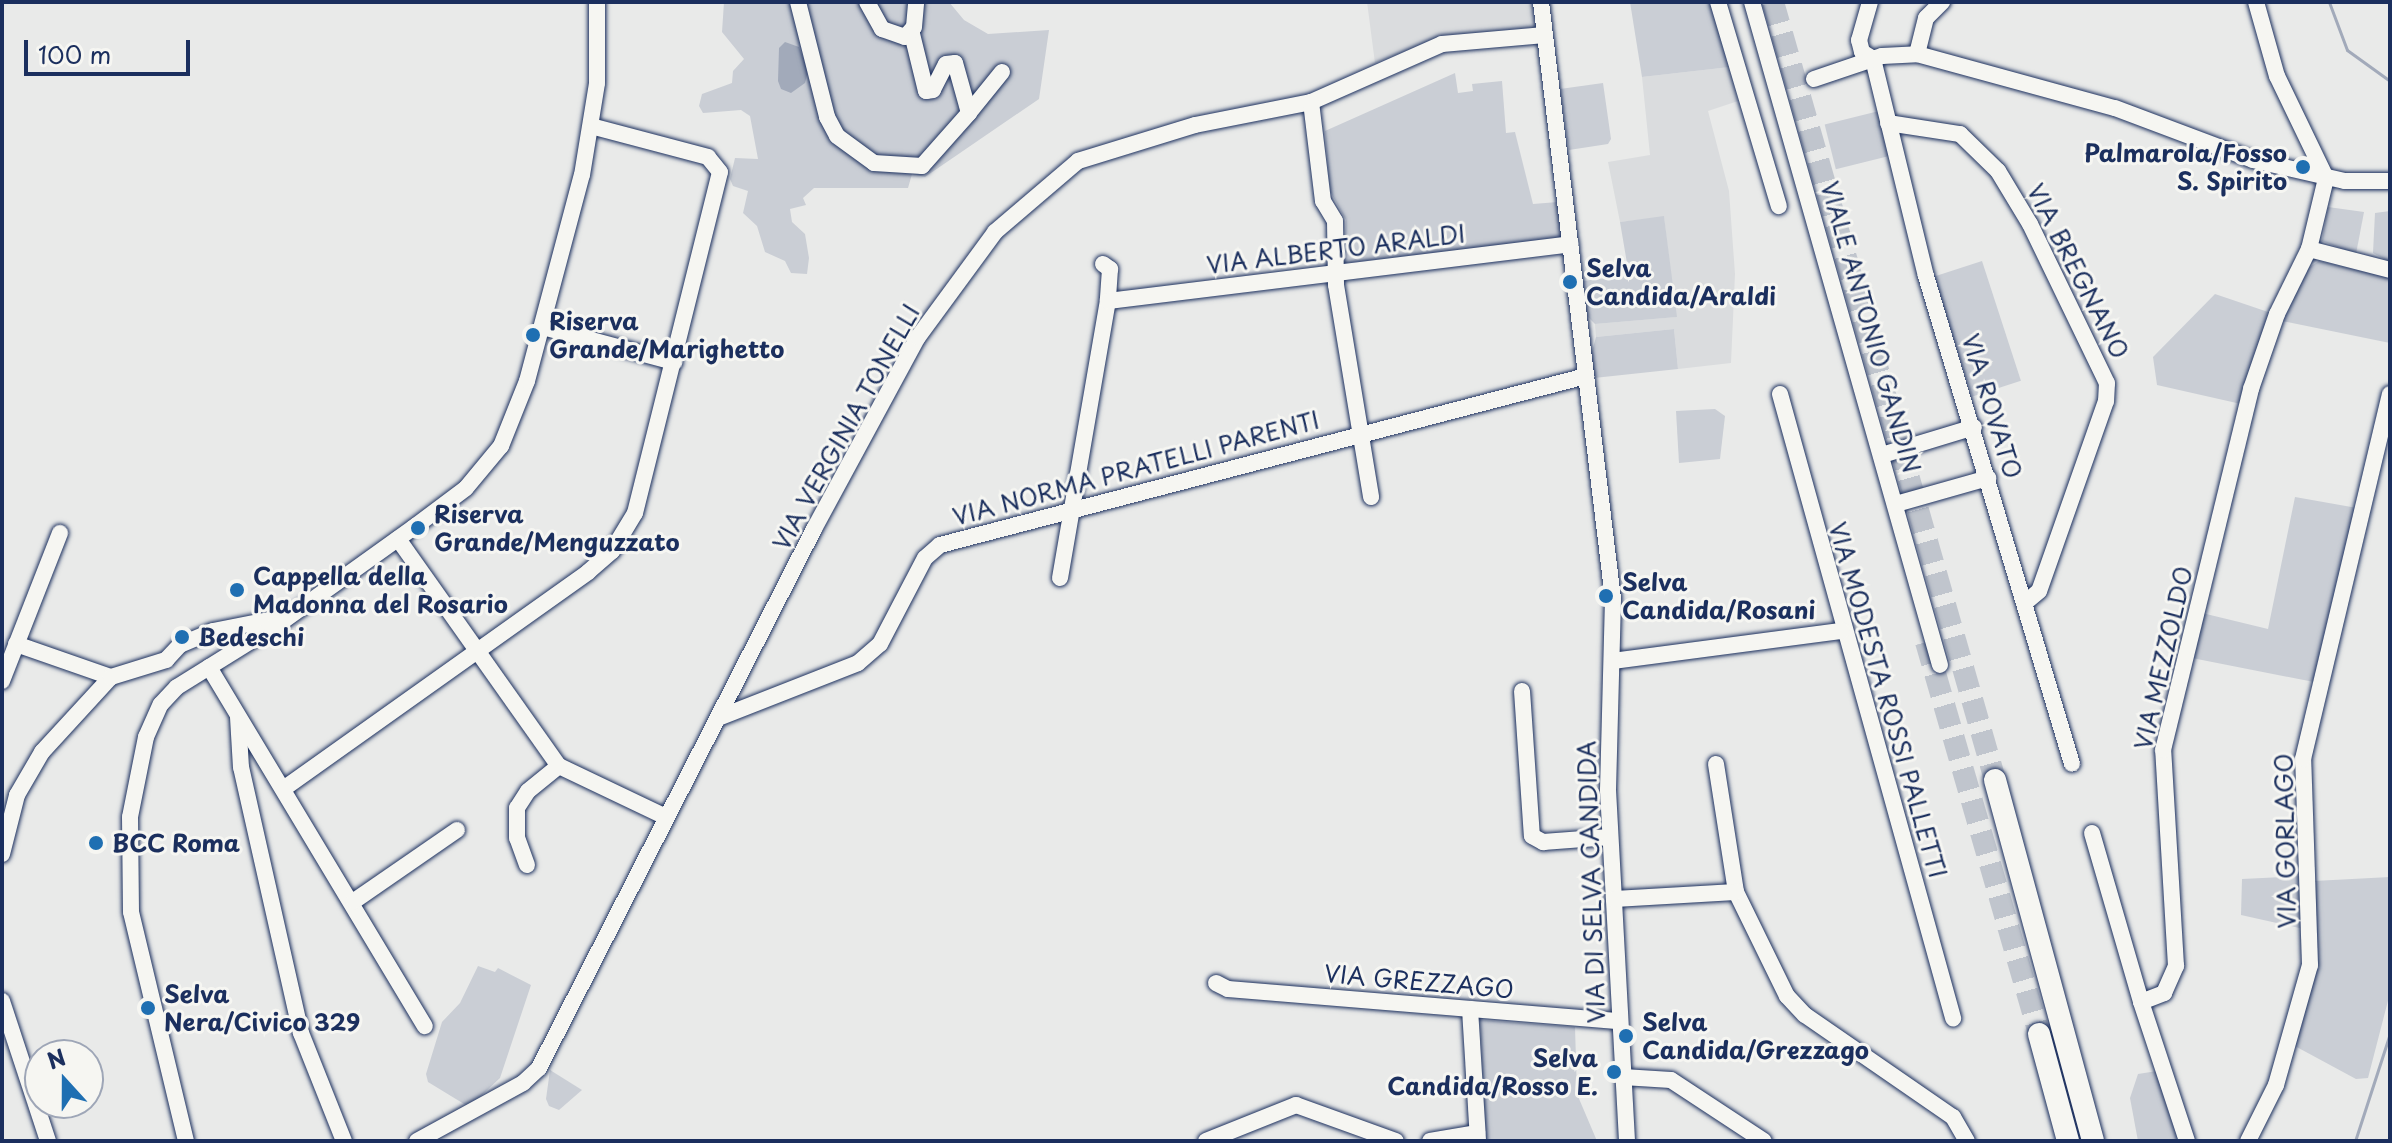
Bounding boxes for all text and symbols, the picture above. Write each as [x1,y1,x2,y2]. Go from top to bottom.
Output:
scale bar [28,24,194,74]
text: 100 m [38,36,111,72]
place label: Palmarola/Fosso S. Spirito [2084,139,2287,195]
marker: Palmarola/Fosso S. Spirito [2294,158,2312,176]
street label: VIALE ANTONIO GANDIN [1815,175,1927,479]
street label: VIA BREGNANO [2022,179,2134,363]
street label: VIA ALBERTO ARALDI [1202,219,1470,279]
place label: Selva Candida/Araldi [1586,254,1776,310]
marker: Selva Candida/Araldi [1561,273,1579,291]
street label: VIA VERGINIA TONELLI [766,298,926,556]
place label: Riserva Grande/Marighetto [549,307,784,363]
marker: Riserva Grande/Marighetto [524,326,542,344]
street label: VIA ROVATO [1956,330,2028,482]
street label: VIA NORMA PRATELLI PARENTI [949,405,1323,531]
place label: Riserva Grande/Menguzzato [434,500,680,556]
street label: VIA MODESTA ROSSI PALLETTI [1823,518,1953,882]
marker: Riserva Grande/Menguzzato [409,519,427,537]
place label: Cappella della Madonna del Rosario [253,562,506,618]
street label: VIA MEZZOLDO [2128,562,2198,754]
place label: Selva Candida/Rosani [1622,568,1815,624]
marker: Cappella della Madonna del Rosario [228,581,246,599]
marker: Selva Candida/Rosani [1597,587,1615,605]
place label: Bedeschi [198,623,304,651]
marker: Bedeschi [173,628,191,646]
street label: VIA DI SELVA CANDIDA [1572,738,1610,1026]
street label: VIA GORLAGO [2269,753,2301,929]
place label: BCC Roma [112,829,240,857]
marker: BCC Roma [87,834,105,852]
street label: VIA GREZZAGO [1323,958,1515,1004]
place label: Selva Nera/Civico 329 [164,980,361,1036]
marker: Selva Nera/Civico 329 [139,999,157,1017]
place label: Selva Candida/Grezzago [1642,1008,1869,1064]
marker: Selva Candida/Grezzago [1617,1027,1635,1045]
north arrow [24,1039,104,1119]
text: N [42,1039,70,1077]
place label: Selva Candida/Rosso E. [1387,1044,1598,1100]
marker: Selva Candida/Rosso E. [1605,1063,1623,1081]

